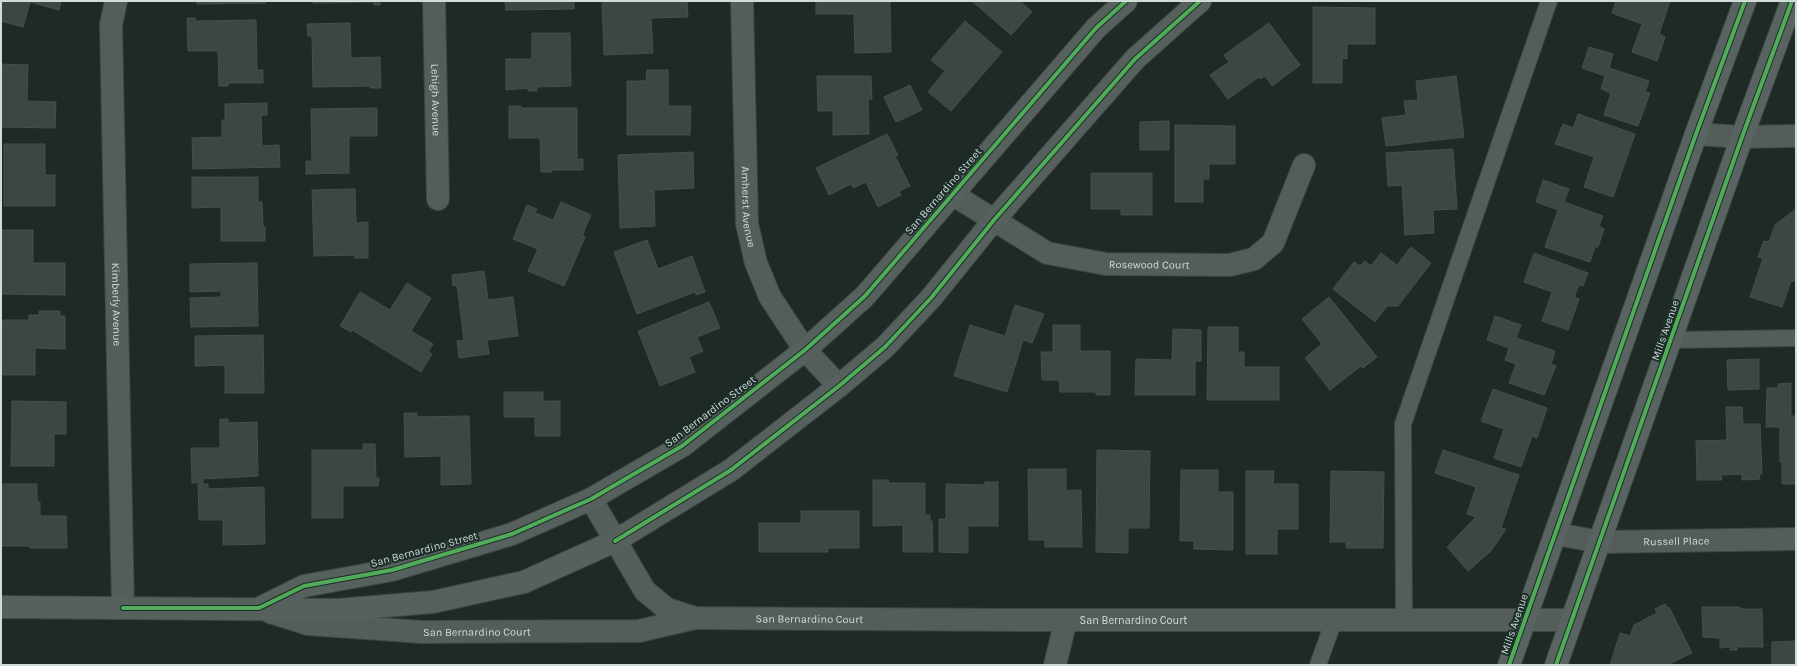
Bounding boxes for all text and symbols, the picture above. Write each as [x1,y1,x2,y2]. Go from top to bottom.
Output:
street label: Lehigh Avenue [428,64,443,137]
street label: San Bernardino Street [902,145,984,237]
street label: Amherst Avenue [739,166,758,249]
street label: Rosewood Court [1109,258,1190,272]
street label: Kimberly Avenue [109,263,124,347]
street label: Mills Avenue [1649,298,1682,362]
street label: San Bernardino Street [662,373,758,450]
street label: San Bernardino Street [369,529,479,570]
street label: Russell Place [1643,534,1710,548]
street label: Mills Avenue [1498,592,1531,656]
street label: San Bernardino Court [756,612,863,626]
street label: San Bernardino Court [1080,614,1187,627]
street label: San Bernardino Court [423,625,531,639]

